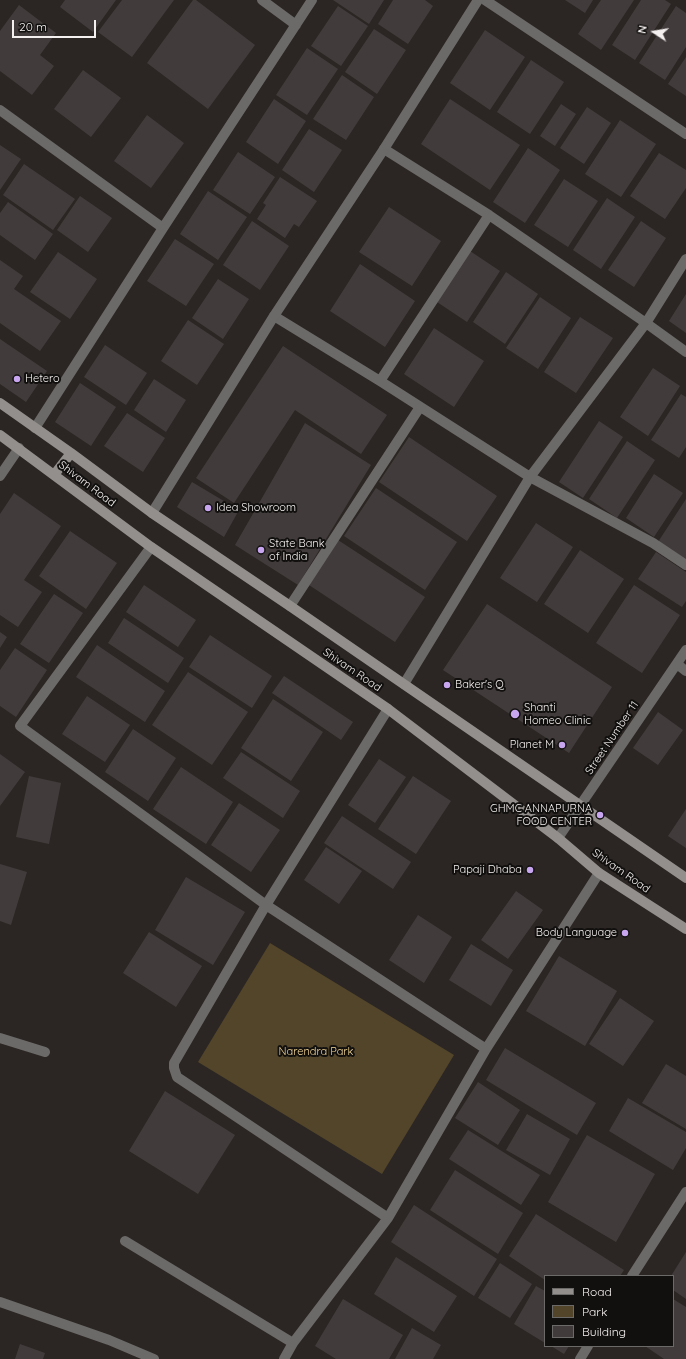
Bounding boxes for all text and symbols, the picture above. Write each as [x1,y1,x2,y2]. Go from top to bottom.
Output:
scale bar [14,12,98,38]
north arrow [634,12,674,52]
text: 20 m [19,19,47,34]
text: N [635,24,650,35]
place label: Hetero [25,372,60,386]
marker: Hetero [12,374,22,384]
street label: Shivam Road [56,458,118,510]
place label: Idea Showroom [216,501,296,515]
marker: Idea Showroom [203,503,213,513]
place label: State Bank of India [269,537,325,563]
marker: State Bank of India [256,545,266,555]
street label: Shivam Road [320,646,384,694]
place label: Baker's Q [455,678,504,692]
marker: Baker's Q [442,680,452,690]
street label: Street Number 11 [583,699,641,777]
place label: Shanti Homeo Clinic [524,701,591,727]
marker: Shanti Homeo Clinic [509,708,521,720]
place label: Planet M [510,738,554,752]
marker: Planet M [557,740,567,750]
place label: GHMC ANNAPURNA FOOD CENTER [490,802,592,828]
marker: GHMC ANNAPURNA FOOD CENTER [595,810,605,820]
street label: Shivam Road [590,846,652,896]
place label: Papaji Dhaba [453,863,522,877]
marker: Papaji Dhaba [525,865,535,875]
place label: Body Language [536,926,617,940]
marker: Body Language [620,928,630,938]
park label: Narendra Park [279,1045,353,1059]
legend [544,1275,674,1347]
text: Road [582,1284,612,1299]
text: Park [582,1304,607,1319]
text: Building [582,1324,626,1339]

